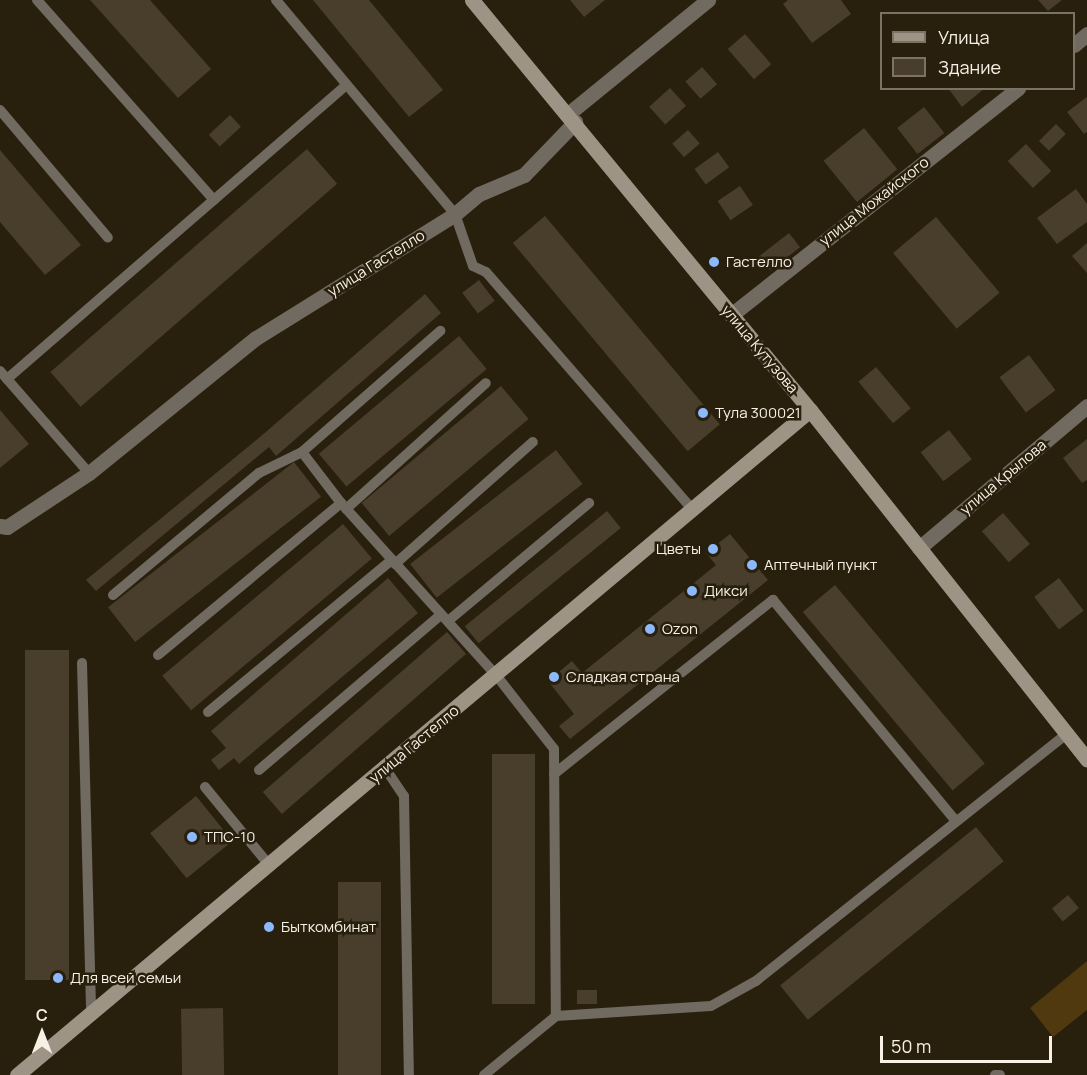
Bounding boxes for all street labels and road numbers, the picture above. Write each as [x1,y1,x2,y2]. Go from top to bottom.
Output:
street label: улица Можайского [816,153,932,249]
street label: улица Гастелло [324,226,428,300]
street label: улица Кутузова [718,301,802,397]
street label: улица Крылова [956,436,1050,518]
street label: улица Гастелло [366,701,462,787]

